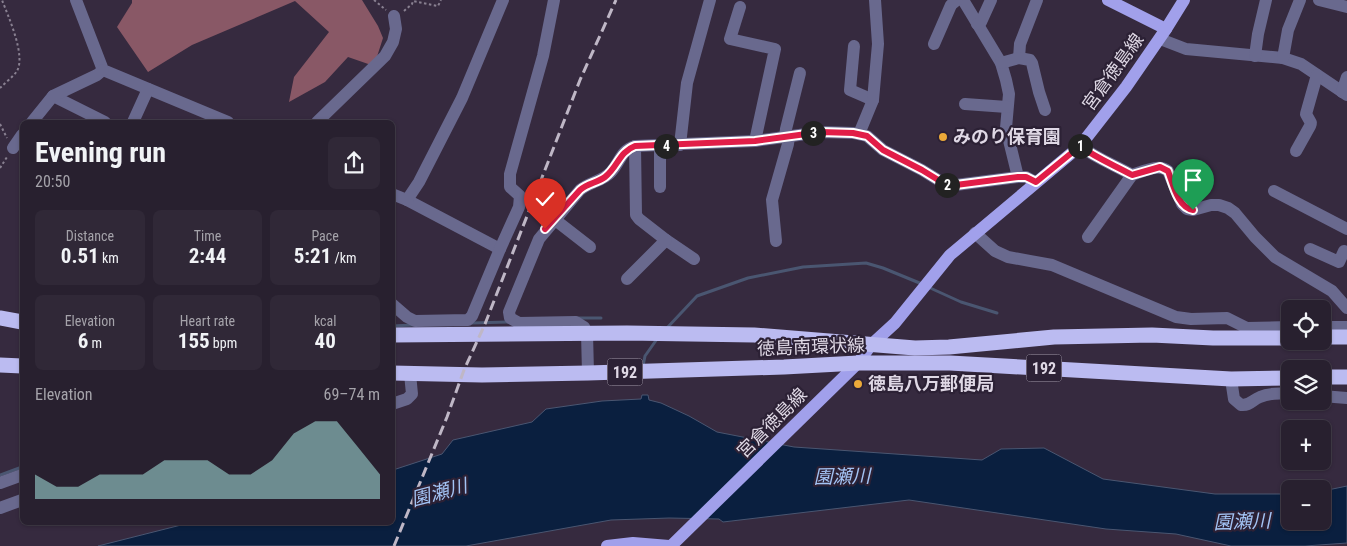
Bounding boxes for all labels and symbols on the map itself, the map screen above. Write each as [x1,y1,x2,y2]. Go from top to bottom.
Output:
street label: 宮倉徳島線 [1078,29,1148,114]
pin: 3 [800,120,826,146]
place label: みのり保育園 [953,126,1061,147]
marker: みのり保育園 [937,131,949,143]
pin: 4 [654,134,678,158]
pin: 1 [1068,134,1092,158]
pin [1172,159,1214,210]
pin: 2 [934,172,960,198]
pin [524,178,566,229]
street label: 徳島南環状線 [757,334,865,359]
road number: 192 [1026,354,1062,382]
road number: 192 [608,358,642,386]
place label: 徳島八万郵便局 [868,373,994,394]
marker: 徳島八万郵便局 [852,378,864,390]
street label: 宮倉徳島線 [732,383,811,462]
water label: 園瀬川 [813,464,873,488]
water label: 園瀬川 [409,473,472,511]
water label: 園瀬川 [1213,509,1273,534]

